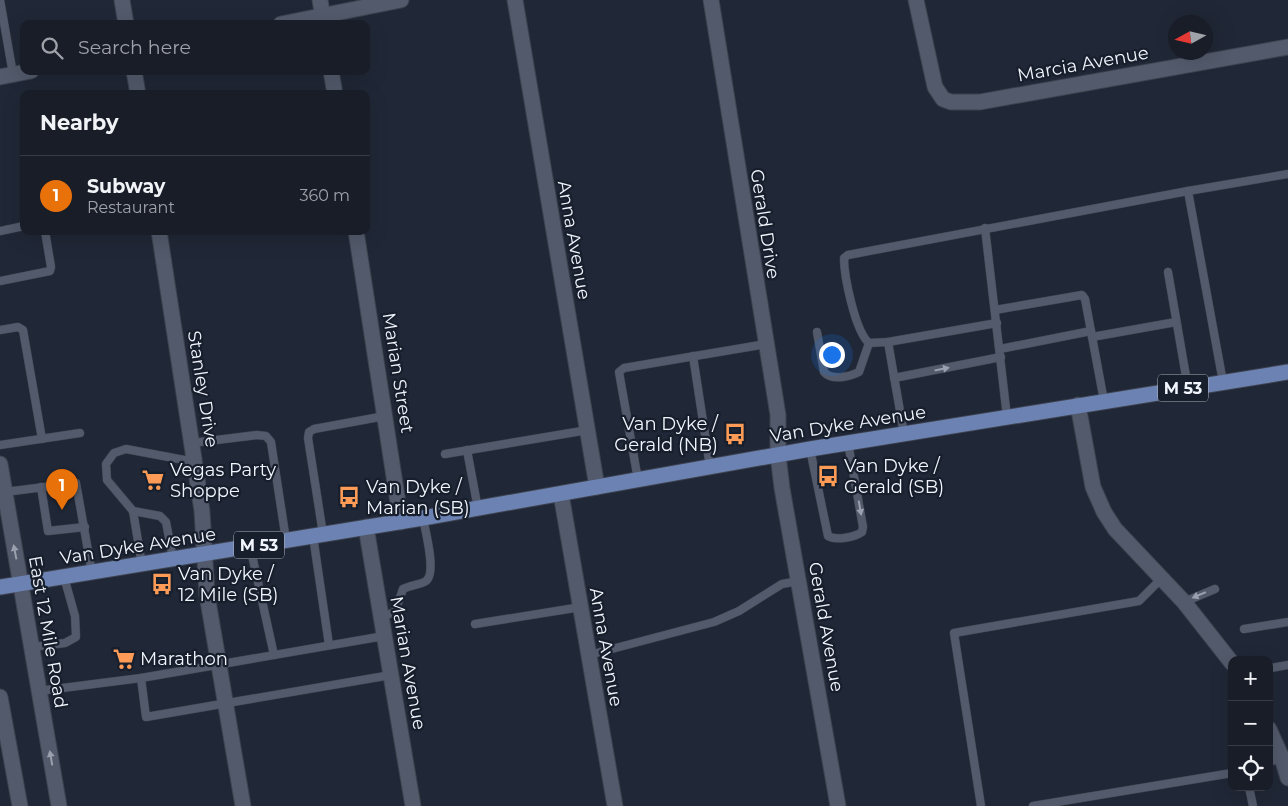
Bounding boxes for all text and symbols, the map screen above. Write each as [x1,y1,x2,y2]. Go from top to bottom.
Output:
north arrow [1168,15,1213,60]
search box [20,20,370,75]
icon: search [38,34,66,62]
text: Search here [78,36,191,59]
street label: Marcia Avenue [1016,42,1150,86]
text: Nearby [40,110,119,135]
street label: Gerald Drive [745,168,785,281]
text: Subway [87,175,165,198]
street label: Anna Avenue [553,179,595,301]
text: 1 [53,186,59,205]
text: 360 m [299,186,350,205]
text: Restaurant [87,198,175,217]
street label: Marian Street [378,311,418,435]
street label: Stanley Drive [183,329,223,449]
your location [819,342,845,368]
one-way arrow [935,365,950,373]
road number: M 53 [1158,374,1208,402]
street label: Van Dyke Avenue [768,401,928,447]
place label: Van Dyke / Gerald (NB) [614,413,719,456]
bus stop icon: Van Dyke / Gerald (NB) [722,421,748,447]
place label: Van Dyke / Gerald (SB) [844,455,944,498]
place label: Vegas Party Shoppe [170,459,276,502]
bus stop icon: Van Dyke / Gerald (SB) [815,463,841,489]
supermarket icon: Vegas Party Shoppe [140,467,166,493]
pin: 1 [46,469,78,510]
place label: Van Dyke / Marian (SB) [366,476,470,519]
bus stop icon: Van Dyke / Marian (SB) [336,484,362,510]
one-way arrow [856,501,864,516]
street label: Van Dyke Avenue [58,523,218,569]
road number: M 53 [234,532,284,558]
one-way arrow [11,544,19,559]
street label: East 12 Mile Road [24,554,72,710]
street label: Gerald Avenue [804,560,848,694]
place label: Van Dyke / 12 Mile (SB) [178,563,278,606]
bus stop icon: Van Dyke / 12 Mile (SB) [149,571,175,597]
street label: Anna Avenue [585,586,627,708]
one-way arrow [1192,592,1206,600]
street label: Marian Avenue [385,595,431,732]
supermarket icon: Marathon [111,646,137,672]
place label: Marathon [140,648,228,670]
map controls [1228,656,1273,791]
button: + [1228,656,1273,701]
button: − [1228,701,1273,746]
button: locate [1228,746,1273,791]
one-way arrow [46,750,54,766]

